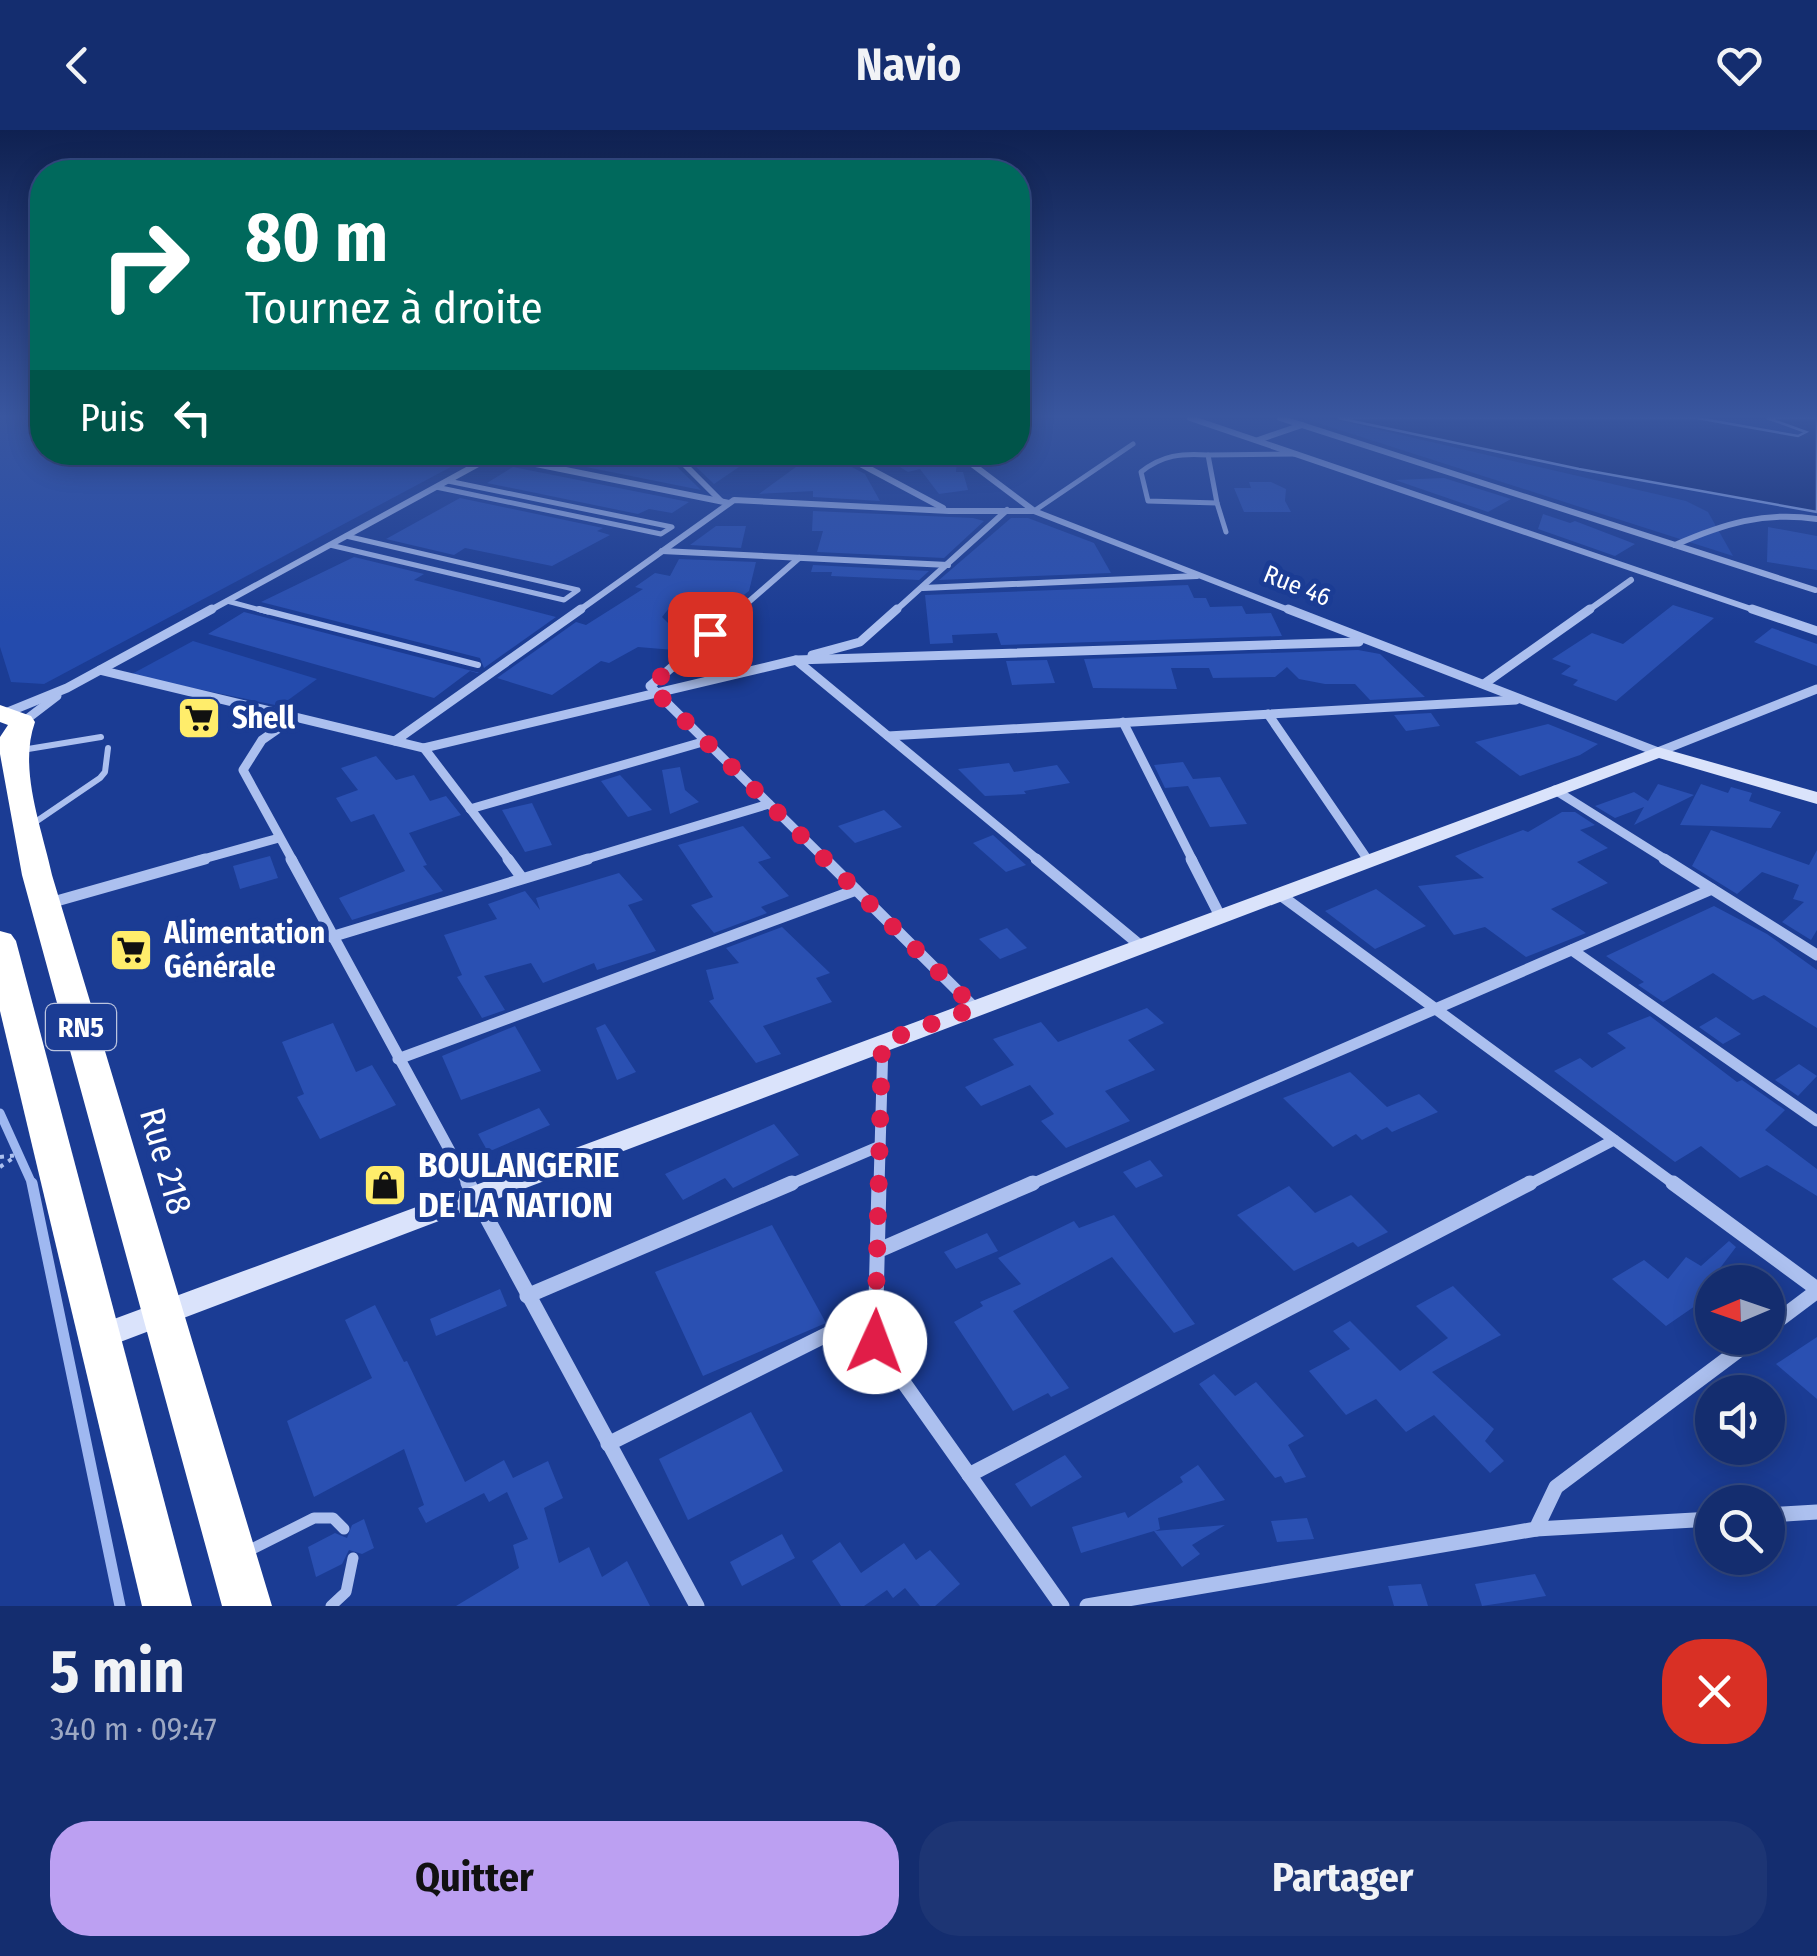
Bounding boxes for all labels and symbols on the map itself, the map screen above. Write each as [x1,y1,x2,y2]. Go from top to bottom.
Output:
street label: Rue 46 [1259,559,1335,613]
pin [668,592,753,677]
supermarket icon: Shell [176,695,222,741]
place label: Shell [232,700,296,736]
place label: Alimentation Générale [163,915,325,985]
supermarket icon: Alimentation Générale [108,927,154,973]
road number: RN5 [46,1004,116,1050]
street label: Rue 218 [131,1103,201,1219]
place label: BOULANGERIE DE LA NATION [418,1144,619,1226]
shop icon: BOULANGERIE DE LA NATION [362,1162,408,1208]
north arrow [1695,1265,1785,1355]
position arrow [823,1290,927,1394]

